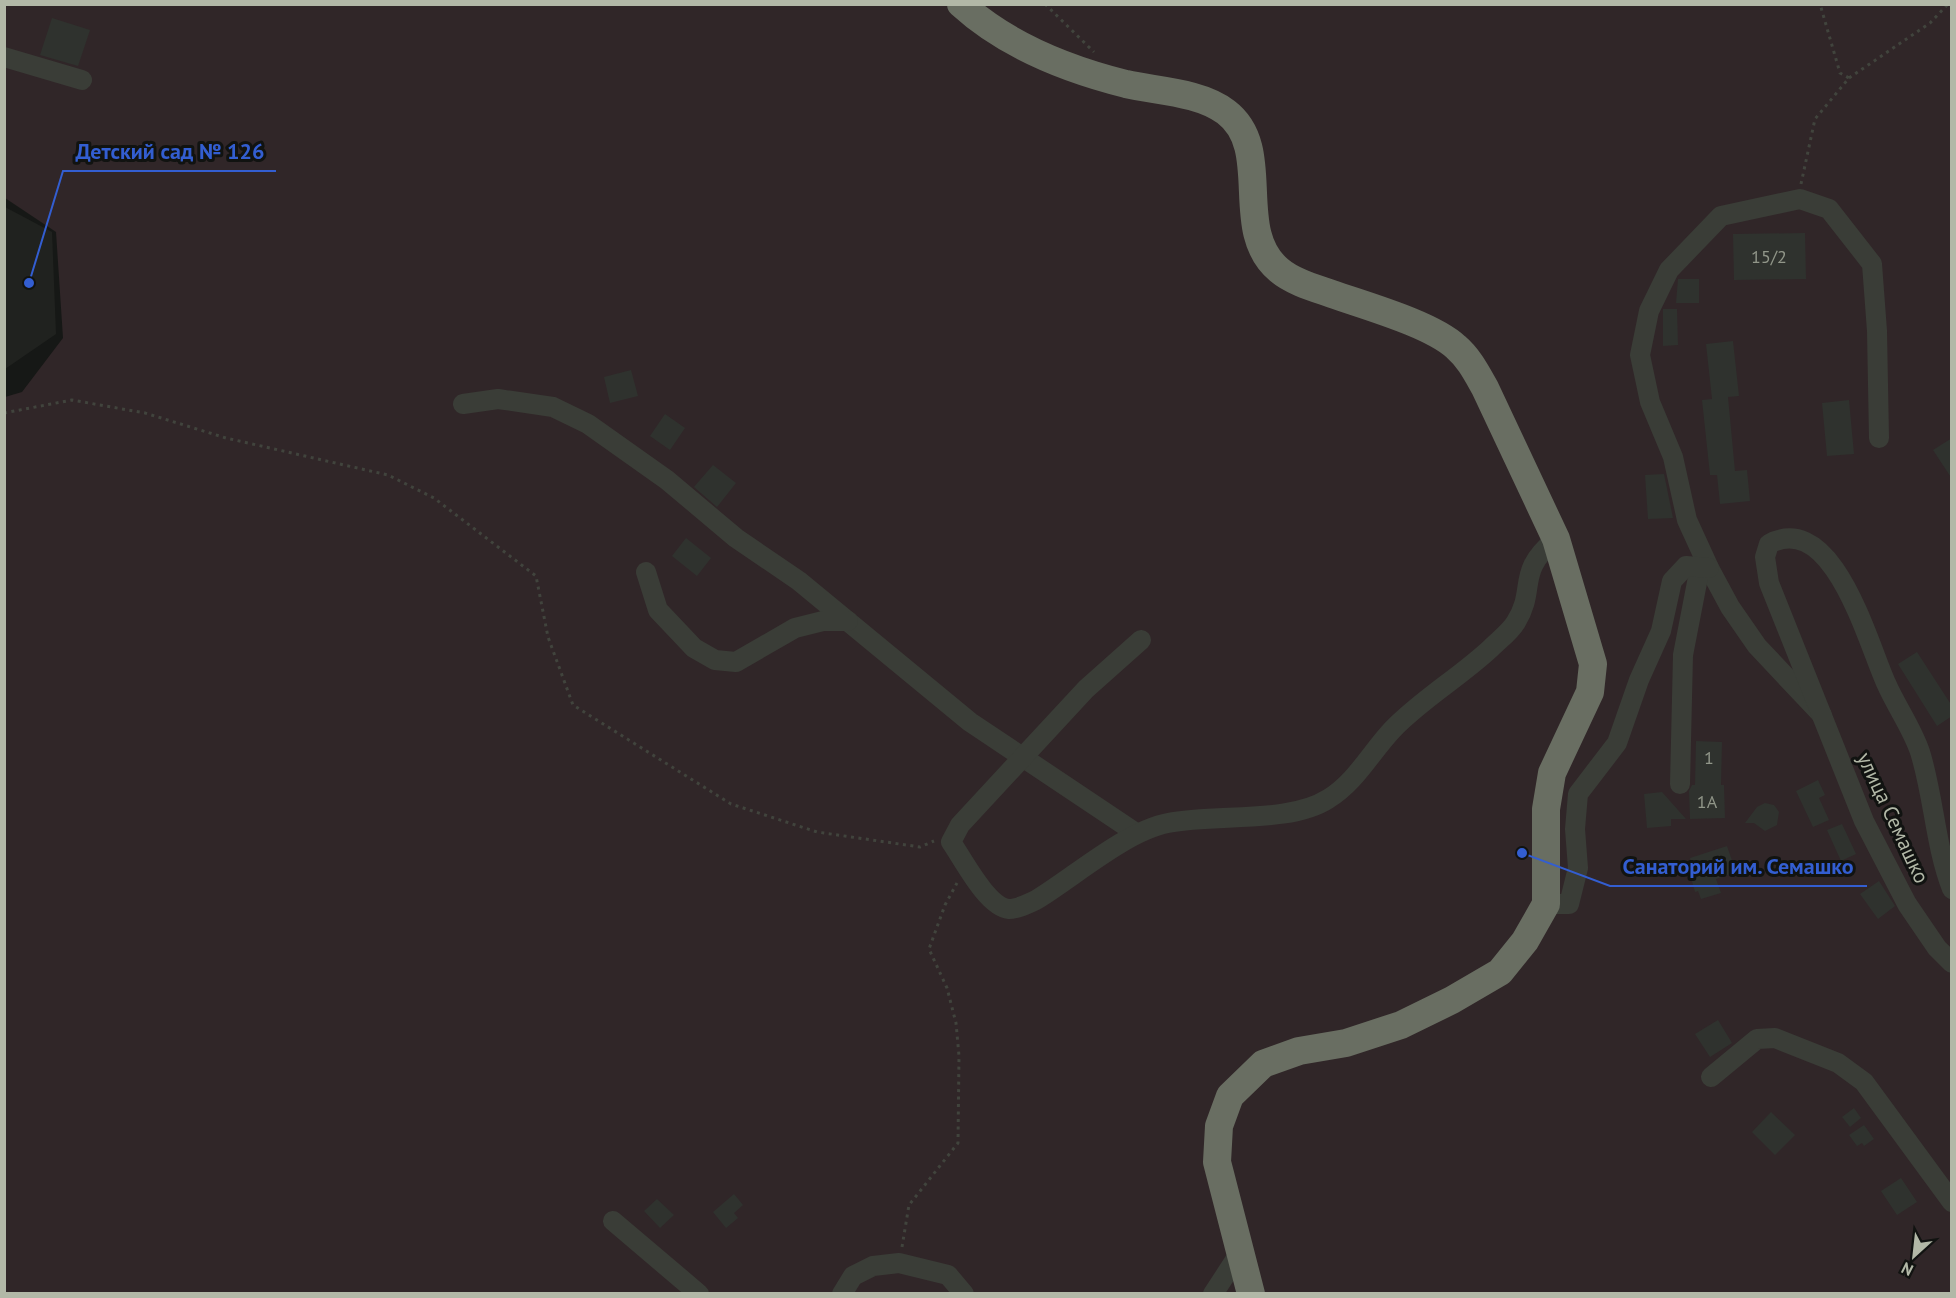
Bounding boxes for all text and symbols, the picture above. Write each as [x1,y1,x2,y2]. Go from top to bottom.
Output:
callout: Детский сад № 126 [63,131,276,171]
text: Детский сад № 126 [76,137,264,165]
house number: 15/2 [1751,245,1787,268]
house number: 1 [1704,746,1714,769]
street label: улица Семашко [1851,748,1936,888]
house number: 1А [1697,790,1718,813]
callout: Санаторий им. Семашко [1610,846,1867,886]
text: Санаторий им. Семашко [1622,852,1854,880]
north arrow [1884,1226,1944,1286]
text: N [1898,1258,1916,1281]

